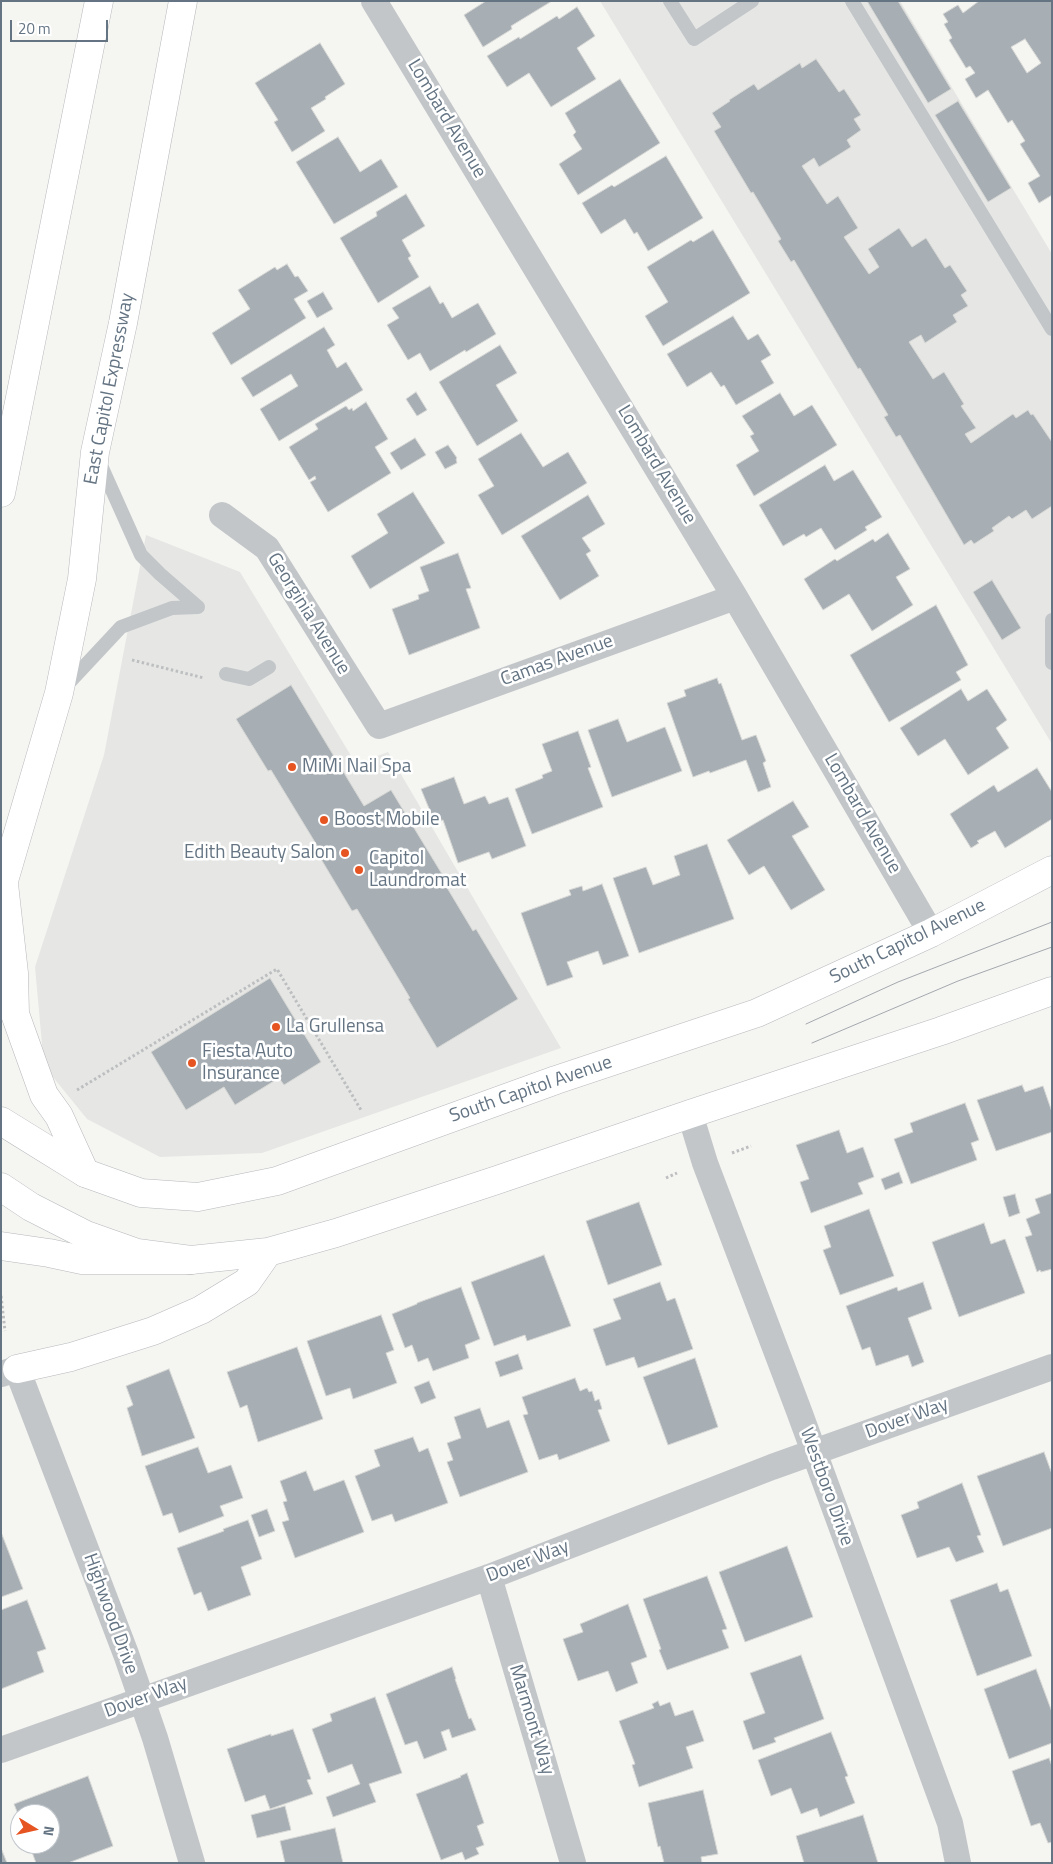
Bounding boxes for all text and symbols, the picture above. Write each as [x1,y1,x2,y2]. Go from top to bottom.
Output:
scale bar [12,10,110,42]
text: 20 m [18,17,51,40]
street label: Lombard Avenue [402,56,490,182]
street label: East Capitol Expressway [80,291,140,487]
street label: Lombard Avenue [612,402,700,528]
street label: Georginia Avenue [261,549,355,679]
street label: Camas Avenue [498,630,616,692]
street label: Lombard Avenue [819,750,905,878]
place label: MiMi Nail Spa [302,756,411,778]
marker: MiMi Nail Spa [286,761,298,773]
place label: Boost Mobile [334,809,439,831]
marker: Boost Mobile [318,814,330,826]
place label: Edith Beauty Salon [184,842,335,864]
marker: Edith Beauty Salon [339,847,351,859]
place label: Capitol Laundromat [369,848,466,892]
marker: Capitol Laundromat [353,864,365,876]
street label: South Capitol Avenue [827,894,989,990]
place label: La Grullensa [286,1016,384,1038]
marker: La Grullensa [270,1021,282,1033]
place label: Fiesta Auto Insurance [202,1041,293,1085]
street label: South Capitol Avenue [447,1052,615,1128]
marker: Fiesta Auto Insurance [186,1057,198,1069]
street label: Dover Way [862,1393,952,1445]
street label: Westboro Drive [794,1425,858,1549]
street label: Dover Way [483,1536,573,1588]
street label: Highwood Drive [78,1550,142,1678]
street label: Marmont Way [503,1662,559,1778]
street label: Dover Way [101,1672,191,1724]
north arrow [10,1804,60,1854]
text: N [38,1825,60,1838]

